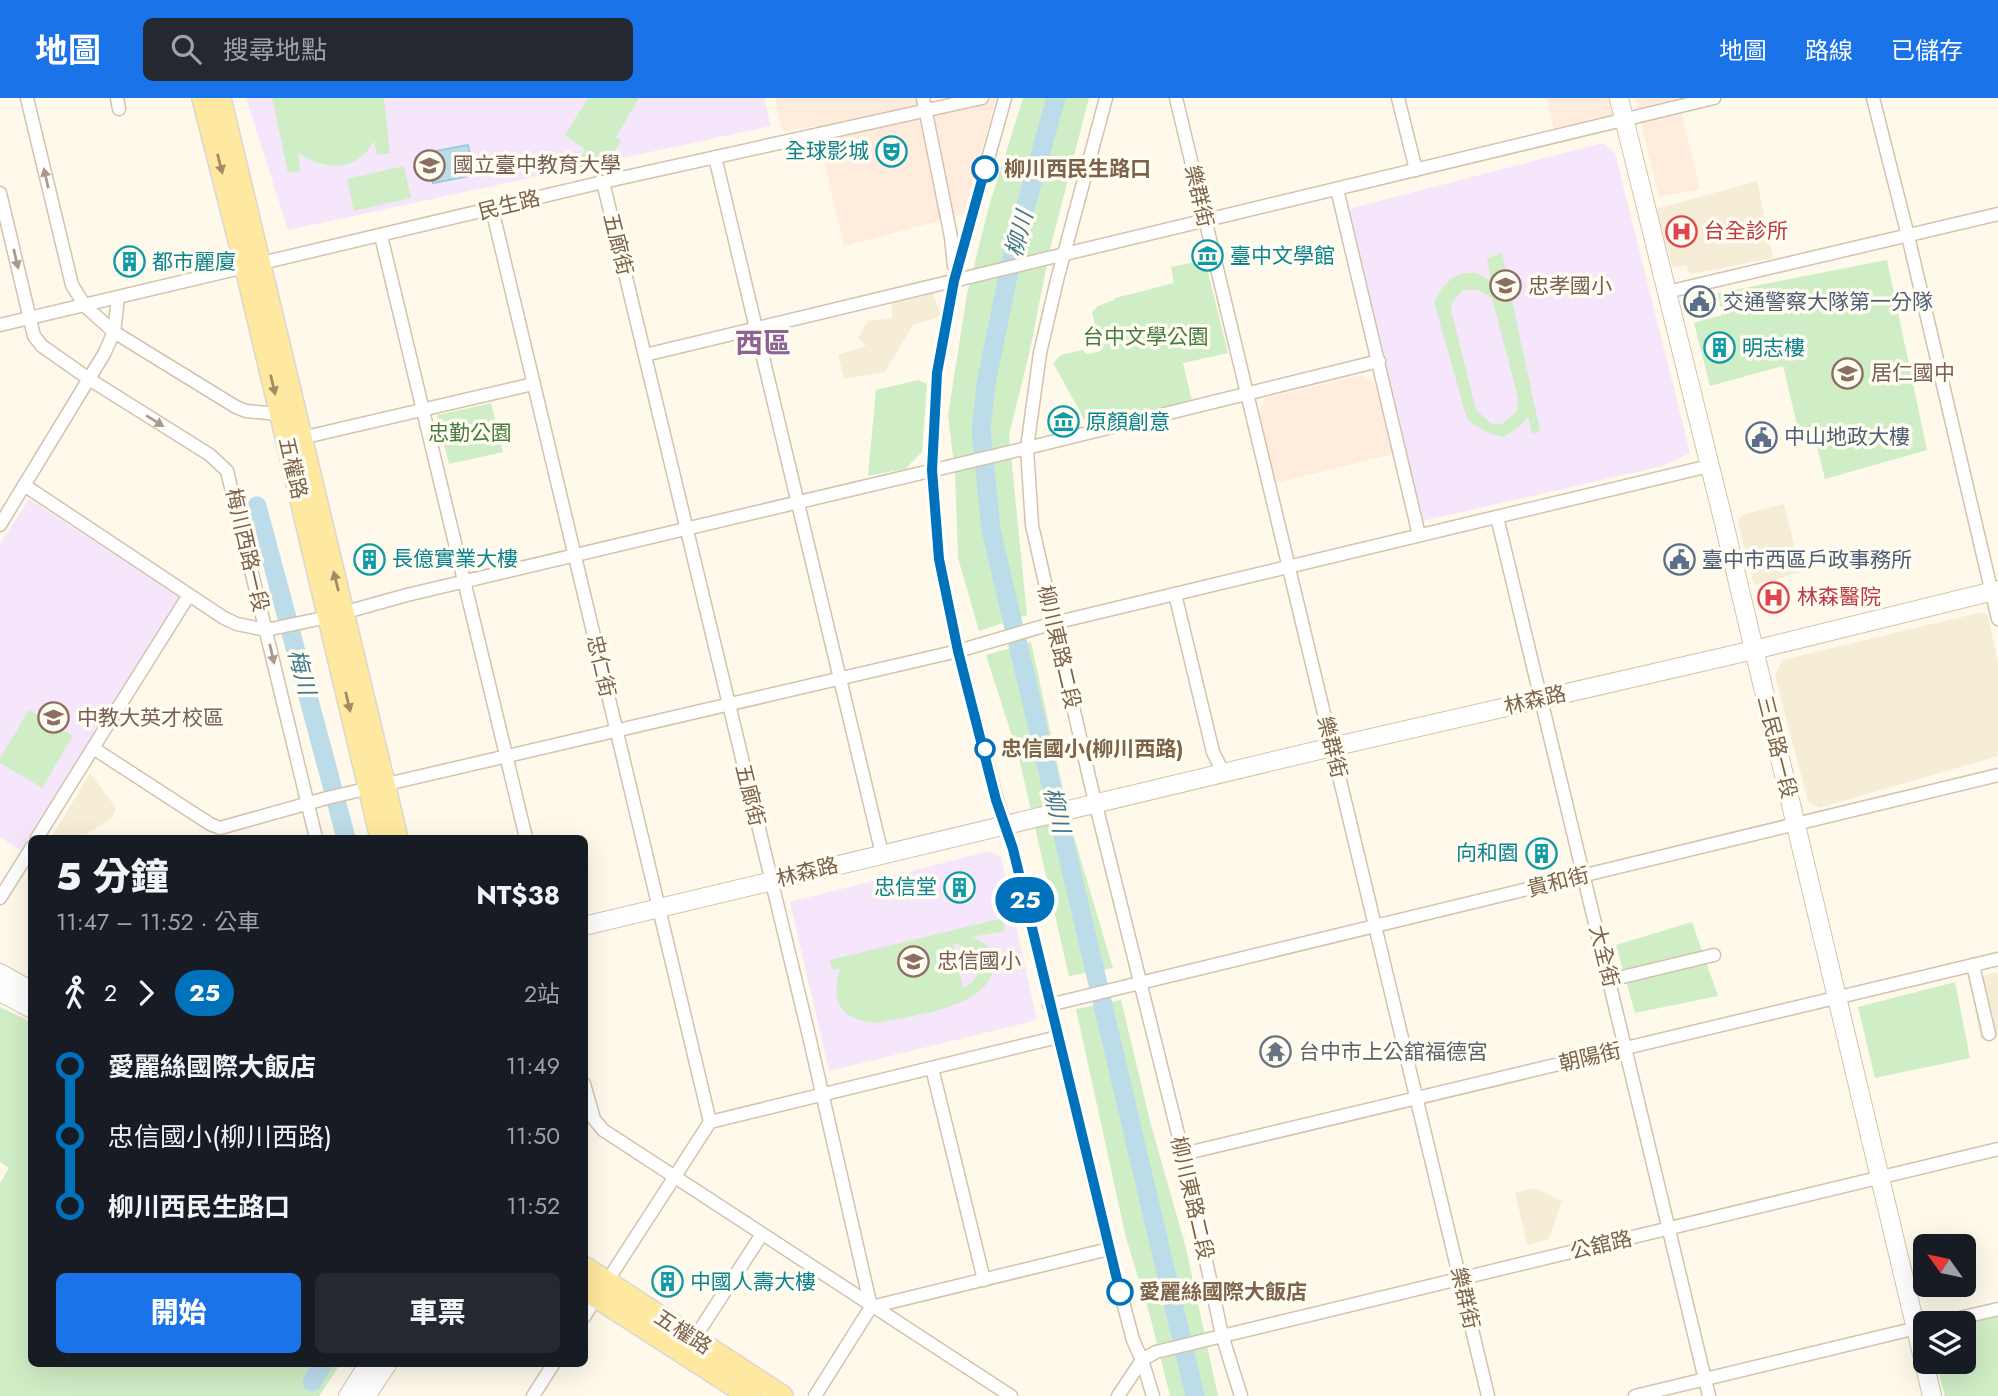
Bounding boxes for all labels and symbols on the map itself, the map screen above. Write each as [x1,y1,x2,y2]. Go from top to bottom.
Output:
theatre icon: 全球影城 [875,134,909,168]
place label: 全球影城 [785,136,869,166]
school or university icon: 國立臺中教育大學 [413,148,447,182]
place label: 國立臺中教育大學 [453,150,621,180]
one-way arrow [215,153,226,175]
place label: 柳川西民生路口 [1004,154,1151,184]
marker: 柳川西民生路口 [972,156,998,182]
street label: 樂群街 [1177,162,1221,230]
one-way arrow [40,166,51,188]
street label: 民生路 [475,183,543,227]
water label: 柳川 [997,204,1042,261]
street label: 五廊街 [596,210,640,278]
hospital icon: 台全診所 [1664,214,1698,248]
place label: 台全診所 [1704,216,1788,246]
museum icon: 臺中文學館 [1190,239,1224,273]
place label: 臺中文學館 [1230,241,1335,271]
building icon: 都市麗廈 [112,245,146,279]
place label: 都市麗廈 [152,247,236,277]
one-way arrow [11,248,22,270]
school or university icon: 忠孝國小 [1488,269,1522,303]
place label: 忠孝國小 [1528,271,1612,301]
public building icon: 交通警察大隊第一分隊 [1683,285,1717,319]
place label: 交通警察大隊第一分隊 [1723,287,1933,317]
park label: 台中文學公園 [1083,322,1209,352]
district label: 西區 [735,323,791,364]
building icon: 明志樓 [1702,331,1736,365]
place label: 明志樓 [1742,333,1805,363]
school or university icon: 居仁國中 [1831,356,1865,390]
place label: 居仁國中 [1871,358,1955,388]
one-way arrow [268,374,279,396]
museum icon: 原顏創意 [1046,405,1080,439]
place label: 原顏創意 [1086,407,1170,437]
one-way arrow [146,415,165,428]
park label: 忠勤公園 [428,418,512,448]
public building icon: 中山地政大樓 [1744,420,1778,454]
place label: 中山地政大樓 [1784,422,1910,452]
street label: 五權路 [271,434,315,502]
street label: 梅川西路一段 [218,485,276,615]
building icon: 長億實業大樓 [352,542,386,576]
public building icon: 臺中市西區戶政事務所 [1662,543,1696,577]
place label: 長億實業大樓 [392,544,518,574]
place label: 臺中市西區戶政事務所 [1702,545,1912,575]
one-way arrow [330,570,341,592]
hospital icon: 林森醫院 [1757,580,1791,614]
street label: 柳川東路二段 [1030,582,1088,712]
place label: 林森醫院 [1797,582,1881,612]
street label: 忠仁街 [579,632,623,700]
one-way arrow [267,643,278,665]
water label: 梅川 [280,645,325,702]
street label: 林森路 [1501,678,1569,722]
one-way arrow [343,691,354,713]
street label: 三民路一段 [1750,692,1804,802]
school or university icon: 中教大英才校區 [37,701,71,735]
place label: 中教大英才校區 [77,703,224,733]
street label: 樂群街 [1310,713,1354,781]
place label: 忠信國小(柳川西路) [1001,734,1183,764]
marker: 忠信國小(柳川西路) [975,739,995,759]
street label: 五廊街 [728,761,772,829]
water label: 柳川 [1035,784,1079,839]
building icon: 向和園 [1525,836,1559,870]
place label: 向和園 [1456,838,1519,868]
street label: 林森路 [773,850,841,894]
street label: 貴和街 [1524,860,1592,904]
building icon: 忠信堂 [943,870,977,904]
place label: 忠信堂 [874,872,937,902]
line badge: 25 [993,877,1056,923]
street label: 大全街 [1582,922,1626,990]
school or university icon: 忠信國小 [897,944,931,978]
place label: 忠信國小 [937,946,1021,976]
temple icon: 台中市上公舘福德宮 [1259,1035,1293,1069]
street label: 朝陽街 [1556,1035,1624,1079]
place label: 台中市上公舘福德宮 [1299,1037,1488,1067]
street label: 柳川東路二段 [1163,1133,1221,1263]
street label: 公舘路 [1567,1223,1635,1267]
north arrow [1913,1234,1976,1297]
street label: 樂群街 [1443,1264,1487,1332]
building icon: 中國人壽大樓 [650,1265,684,1299]
place label: 中國人壽大樓 [690,1267,816,1297]
place label: 愛麗絲國際大飯店 [1139,1277,1307,1307]
marker: 愛麗絲國際大飯店 [1107,1279,1133,1305]
street label: 五權路 [648,1302,718,1362]

